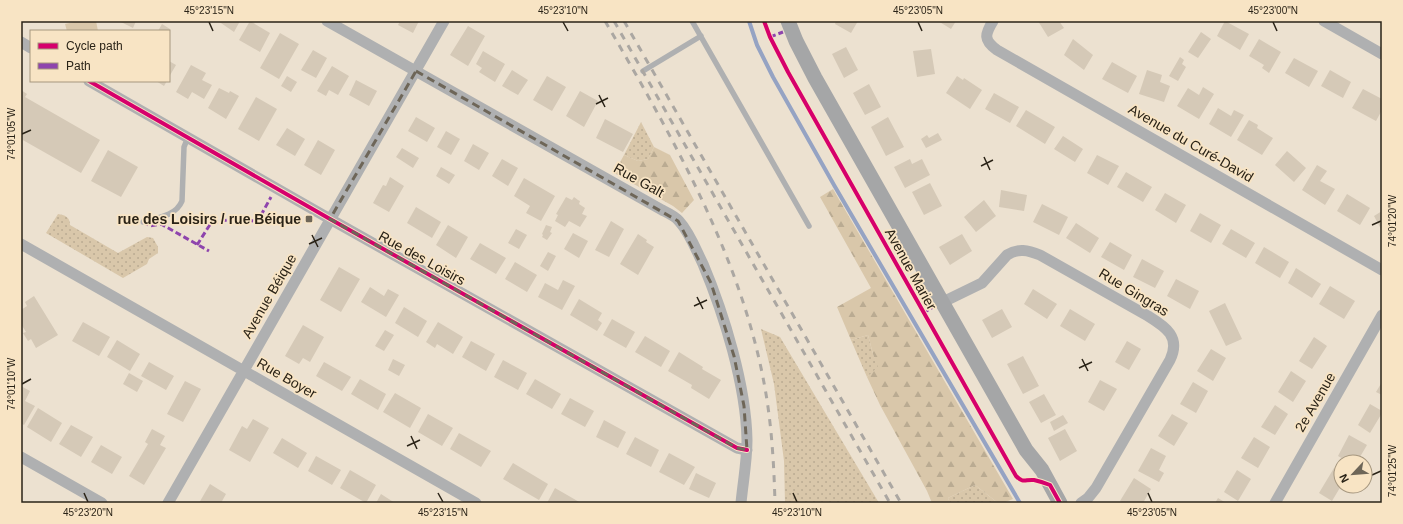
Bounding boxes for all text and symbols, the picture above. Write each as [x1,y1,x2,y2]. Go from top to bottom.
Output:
text: 45°23'15"N [184,5,234,16]
text: 45°23'10"N [538,5,588,16]
text: 45°23'05"N [893,5,943,16]
text: 45°23'00"N [1248,5,1298,16]
legend [30,30,170,82]
text: Cycle path [66,39,123,53]
text: Path [66,59,91,73]
street label: Avenue du Curé-David [1126,101,1256,185]
text: 74°01'05"W [6,107,17,160]
street label: Rue Galt [611,160,667,200]
text: 74°01'20"W [1387,194,1398,247]
place label: rue des Loisirs / rue Béique [117,211,301,227]
marker: rue des Loisirs / rue Béique [304,214,314,224]
street label: Avenue Marier [882,225,940,313]
street label: Rue des Loisirs [376,228,468,288]
street label: Avenue Béique [238,251,300,341]
street label: Rue Gingras [1096,265,1172,319]
street label: Rue Boyer [254,355,320,402]
text: 74°01'10"W [6,357,17,410]
street label: 2e Avenue [1292,369,1339,435]
text: 74°01'25"W [1387,444,1398,497]
north arrow [1333,454,1373,494]
text: N [1337,472,1351,485]
text: 45°23'20"N [63,507,113,518]
text: 45°23'15"N [418,507,468,518]
text: 45°23'10"N [772,507,822,518]
text: 45°23'05"N [1127,507,1177,518]

